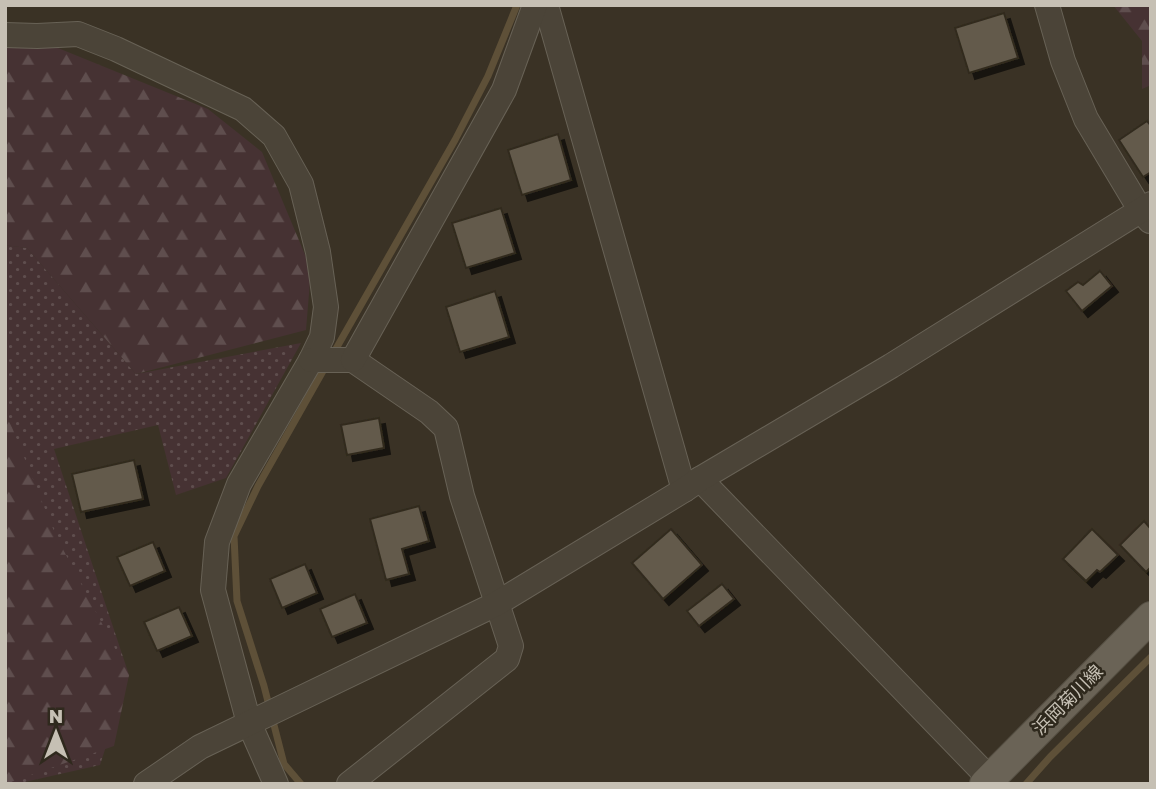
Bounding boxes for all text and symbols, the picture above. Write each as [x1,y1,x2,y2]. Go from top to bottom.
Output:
street label: 浜岡菊川線 [1028,660,1107,739]
north arrow [21,698,91,768]
text: N [49,704,63,727]

